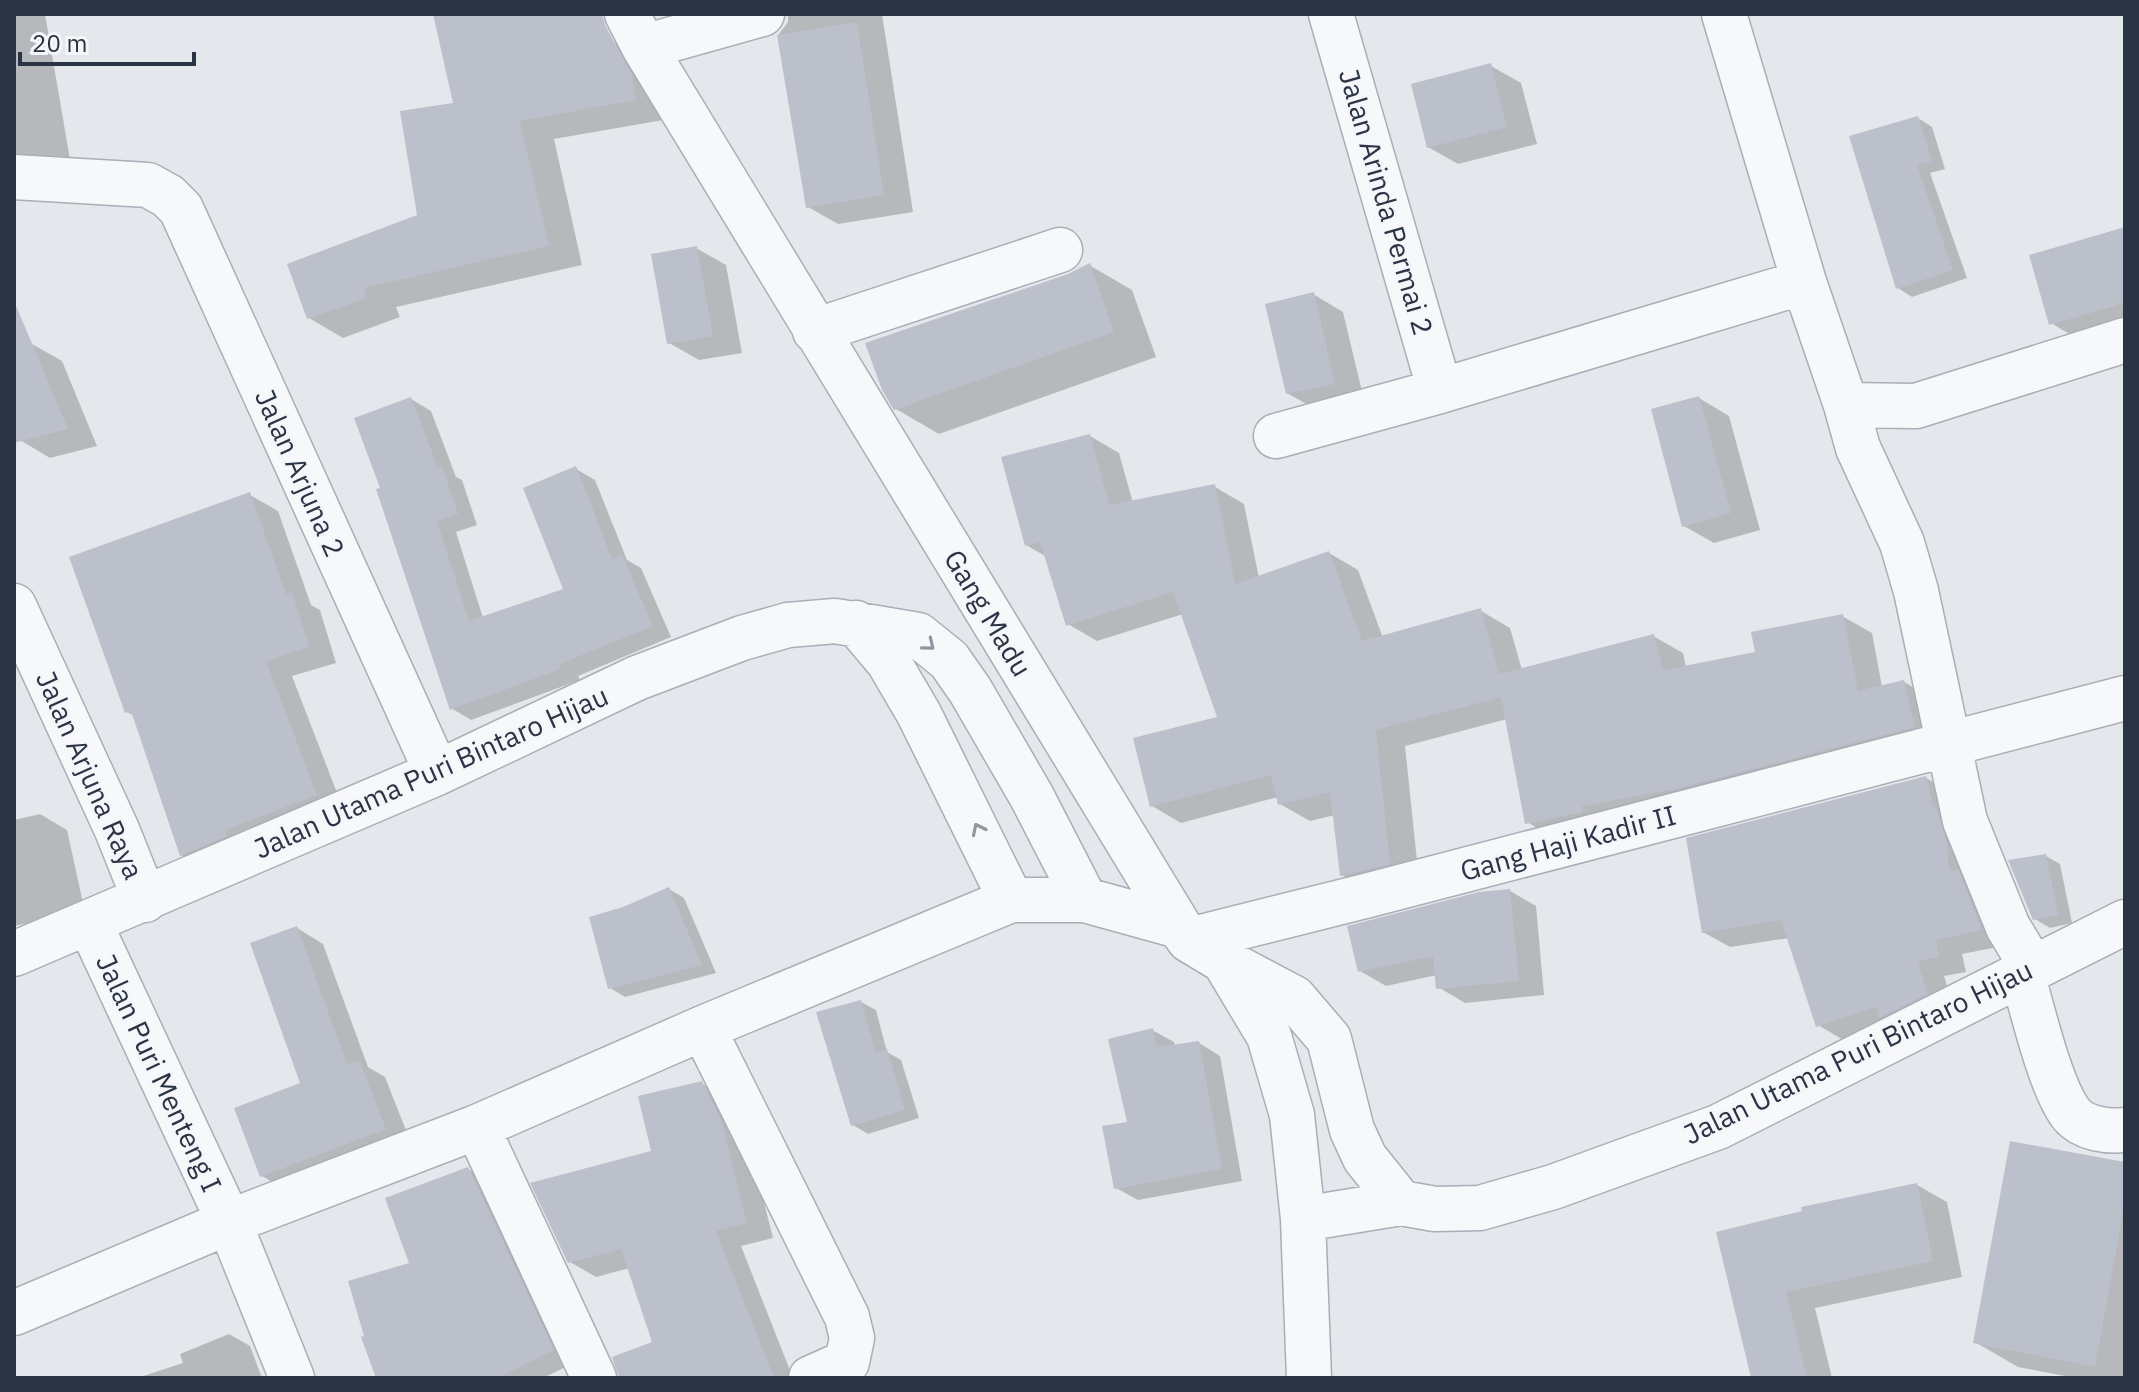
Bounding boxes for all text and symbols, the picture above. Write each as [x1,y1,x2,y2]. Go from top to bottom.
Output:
scale bar [20,16,194,66]
text: 20 m [32,27,87,59]
street label: Jalan Arinda Permai 2 [1331,65,1442,339]
street label: Jalan Arjuna 2 [247,383,354,562]
street label: Gang Madu [936,543,1041,683]
one-way arrow [920,635,935,649]
street label: Jalan Arjuna Raya [28,665,153,885]
street label: Jalan Utama Puri Bintaro Hijau [248,677,614,867]
street label: Gang Haji Kadir II [1456,796,1680,889]
one-way arrow [972,823,987,838]
street label: Jalan Puri Menteng I [88,948,231,1198]
street label: Jalan Utama Puri Bintaro Hijau [1677,951,2038,1152]

